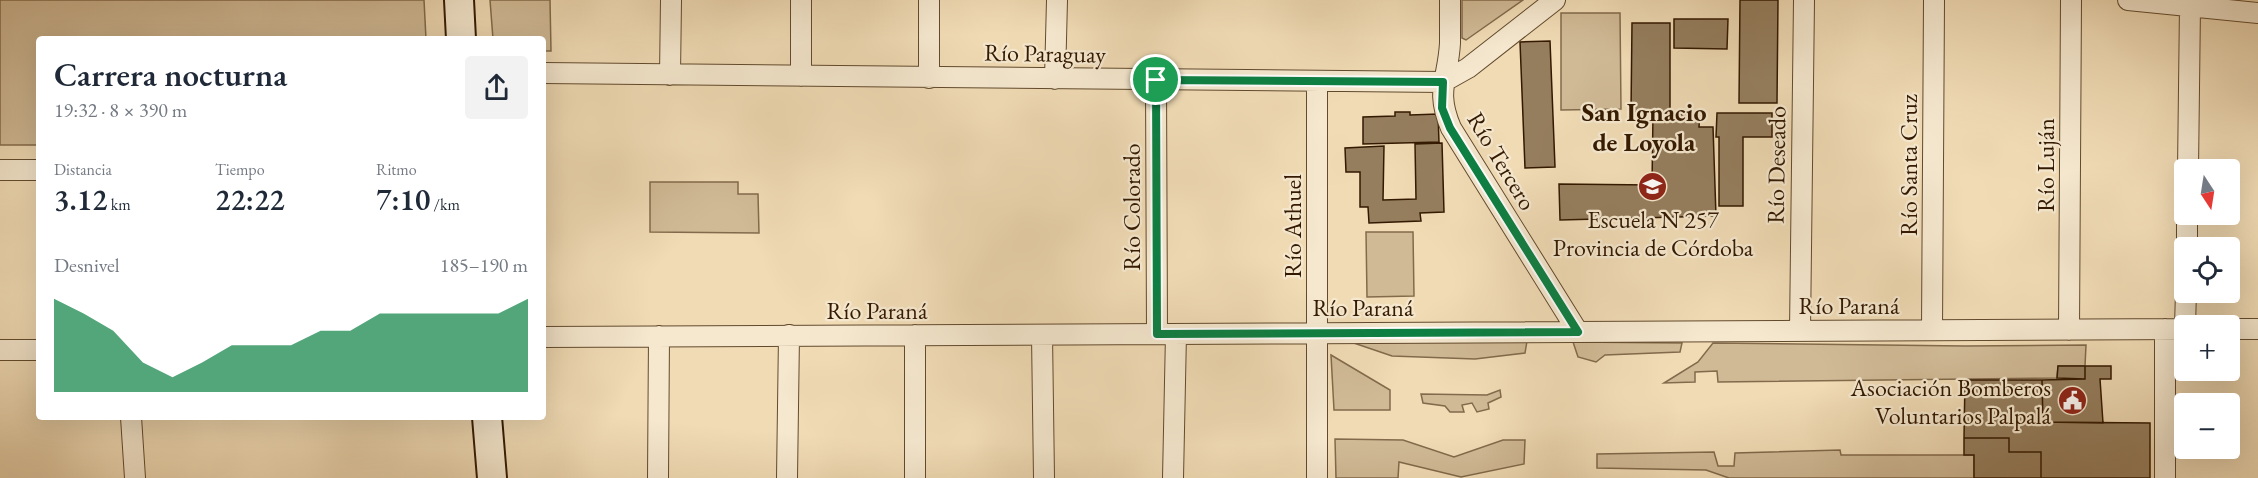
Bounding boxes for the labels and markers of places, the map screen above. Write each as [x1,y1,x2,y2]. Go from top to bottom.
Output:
pin [1130,54,1181,105]
school or university icon: Escuela N 257 Provincia de Córdoba [1637,170,1669,202]
place label: Escuela N 257 Provincia de Córdoba [1553,204,1754,263]
place label: Asociación Bomberos Voluntarios Palpalá [1850,372,2051,431]
public building icon: Asociación Bomberos Voluntarios Palpalá [2056,385,2088,417]

